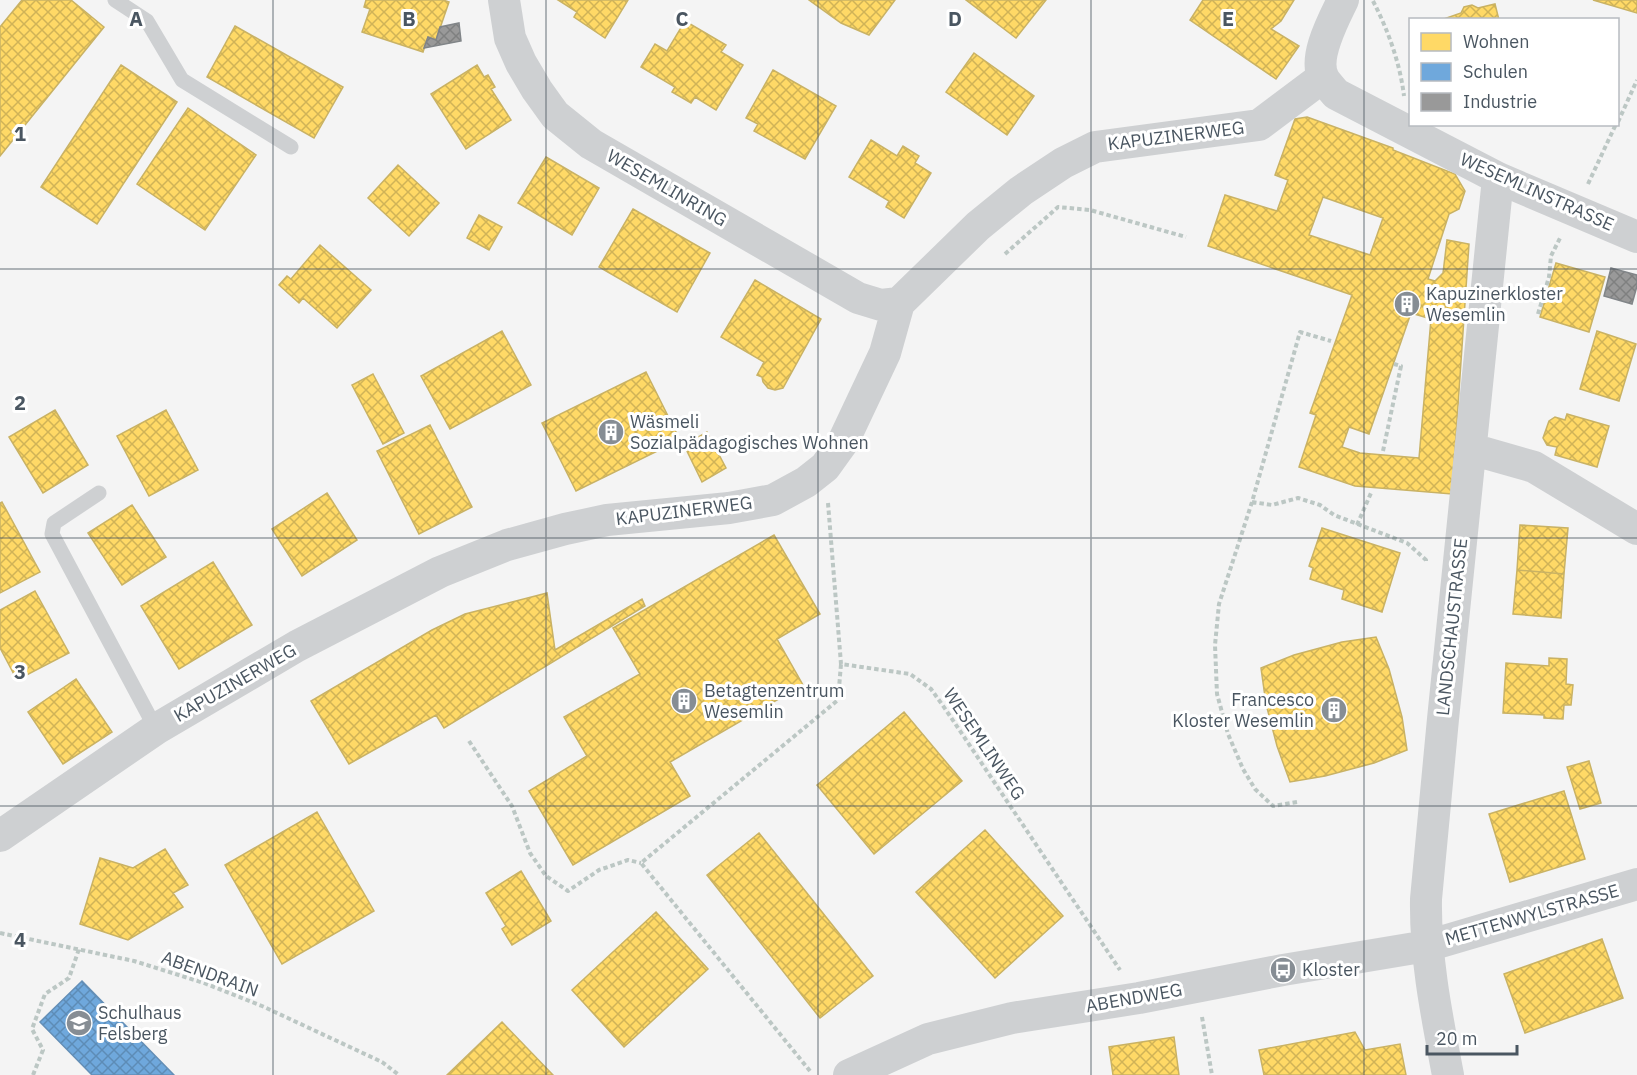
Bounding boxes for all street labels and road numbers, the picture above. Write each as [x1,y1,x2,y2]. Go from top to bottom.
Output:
street label: KAPUZINERWEG [1106,116,1246,155]
street label: WESEMLINRING [603,144,731,231]
street label: WESEMLINSTRASSE [1457,147,1618,236]
street label: KAPUZINERWEG [614,491,754,530]
street label: LANDSCHAUSTRASSE [1431,537,1472,717]
street label: KAPUZINERWEG [170,638,300,727]
street label: WESEMLINWEG [939,683,1030,804]
street label: METTENWYLSTRASSE [1442,879,1622,950]
street label: ABENDRAIN [159,945,262,1002]
street label: ABENDWEG [1084,978,1184,1017]

